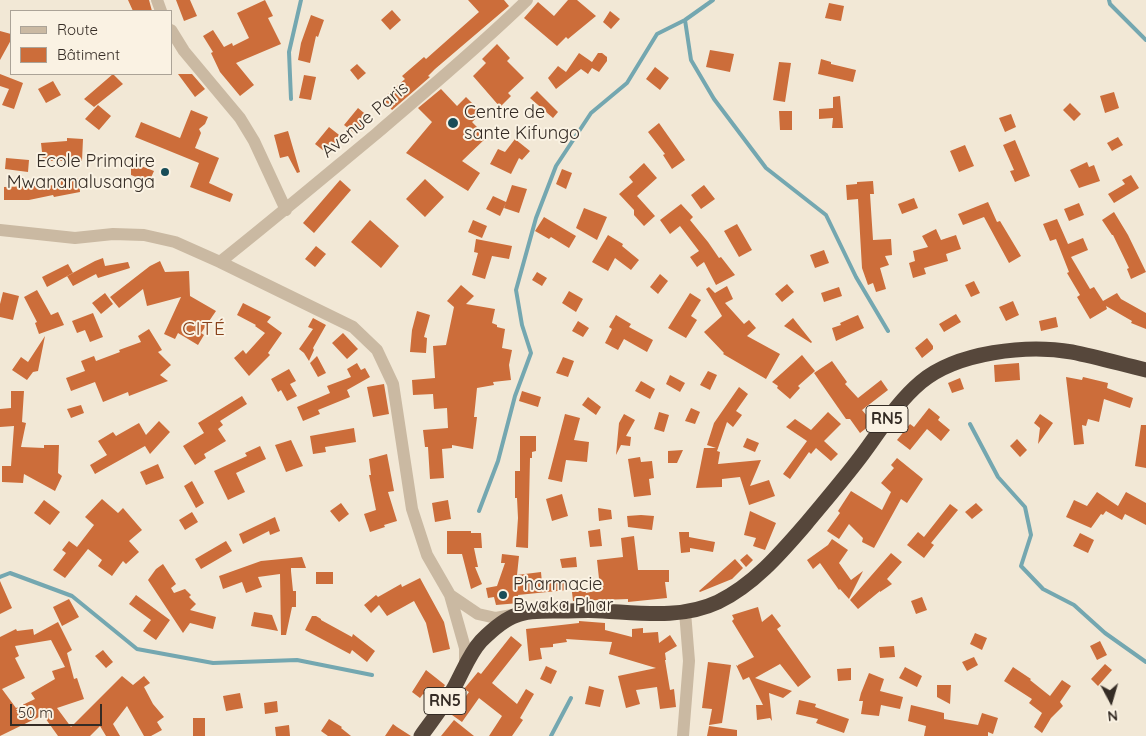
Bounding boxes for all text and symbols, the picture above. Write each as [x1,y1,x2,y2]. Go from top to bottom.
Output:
legend [10,10,172,75]
text: Route [57,20,98,39]
text: Bâtiment [57,45,120,64]
street label: Avenue Paris [317,77,413,163]
place label: Centre de sante Kifungo [464,102,580,144]
marker: Centre de sante Kifungo [446,116,460,130]
place label: Ecole Primaire Mwananalusanga [7,151,155,193]
marker: Ecole Primaire Mwananalusanga [159,166,171,178]
district label: CITÉ [182,318,226,340]
road number: RN5 [866,406,908,432]
place label: Pharmacie Bwaka Phar [513,574,613,616]
marker: Pharmacie Bwaka Phar [497,589,509,601]
north arrow [1086,676,1136,726]
road number: RN5 [424,688,466,714]
scale bar [12,694,105,726]
text: 50 m [18,703,53,722]
text: N [1107,706,1119,725]

